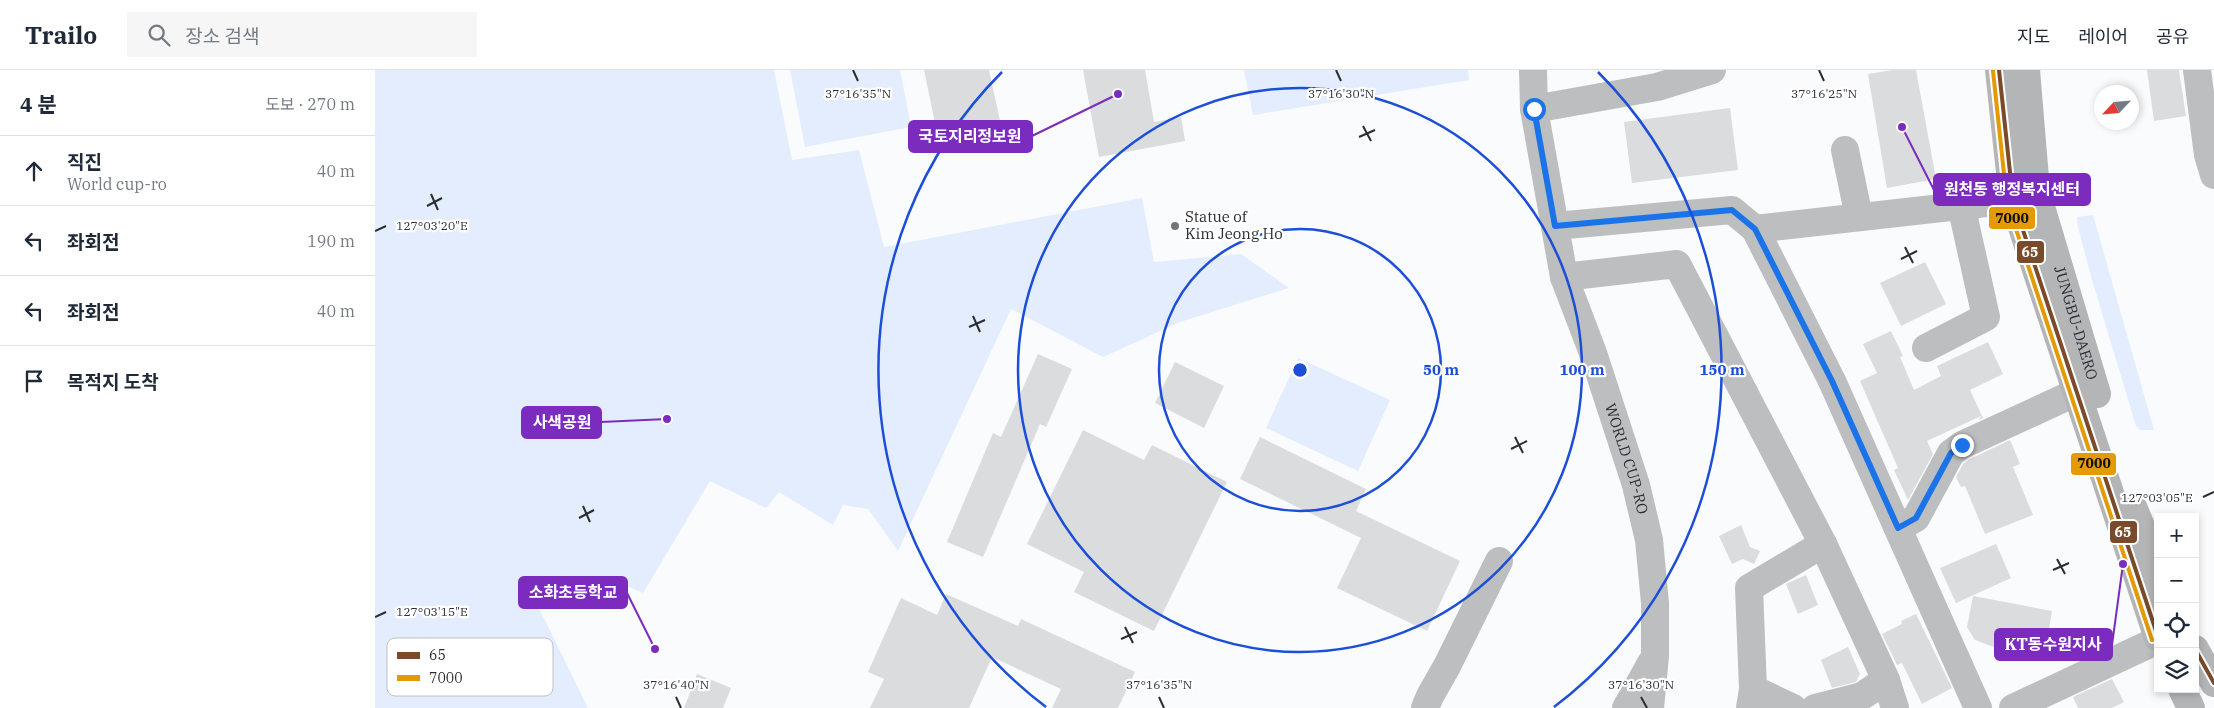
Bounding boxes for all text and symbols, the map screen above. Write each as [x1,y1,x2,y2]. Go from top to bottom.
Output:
search box [127,12,477,57]
text: Trailo [25,19,97,51]
icon: search [145,21,173,49]
text: 장소 검색 [185,24,260,48]
text: 지도 [2017,25,2050,48]
text: 레이어 [2078,25,2128,48]
text: 공유 [2156,25,2189,48]
north arrow [2094,85,2139,130]
text: 37°16'35"N [825,86,891,101]
text: 37°16'30"N [1308,86,1374,101]
text: 37°16'25"N [1791,86,1857,101]
text: 4 분 [20,90,57,118]
text: 도보 · 270 m [265,94,355,114]
route start [1523,98,1546,121]
callout: 국토지리정보원 [909,121,1032,152]
text: 국토지리정보원 [918,126,1022,146]
text: 직진 [67,150,102,174]
icon: ahead [20,157,48,185]
text: 40 m [317,161,355,181]
text: World cup-ro [67,174,167,194]
callout: 원천동 행정복지센터 [1934,174,2090,205]
text: 원천동 행정복지센터 [1944,179,2080,199]
line badge: 7000 [1988,206,2036,230]
place label: Statue of Kim Jeong Ho [1185,207,1283,243]
text: 7000 [1995,209,2029,227]
text: 127°03'20"E [396,218,468,233]
marker: Statue of Kim Jeong Ho [1169,220,1181,232]
icon: left [20,227,48,255]
text: 좌회전 [67,230,119,254]
text: 190 m [307,231,355,251]
line badge: 65 [2016,240,2045,264]
text: 65 [2022,243,2038,261]
street label: JUNGBU-DAERO [2050,263,2102,382]
icon: left [20,297,48,325]
text: 좌회전 [67,300,119,324]
text: 40 m [317,301,355,321]
text: 50 m [1423,360,1459,379]
text: 100 m [1559,360,1605,379]
text: 150 m [1699,360,1745,379]
centre of rings [1291,361,1309,379]
icon: arrive [20,367,48,395]
text: 목적지 도착 [67,370,159,394]
street label: WORLD CUP-RO [1601,401,1653,516]
callout: 사색공원 [522,407,601,438]
text: 사색공원 [533,412,591,432]
route end [1951,434,1974,457]
line badge: 7000 [2070,452,2117,476]
text: 7000 [2077,454,2111,472]
text: 127°03'05"E [2121,490,2193,505]
map controls [2154,513,2199,693]
button: + [2154,513,2199,558]
line badge: 65 [2109,520,2138,544]
text: 65 [2115,523,2131,541]
button: − [2154,558,2199,603]
callout: 소화초등학교 [519,577,627,608]
text: 소화초등학교 [529,582,617,602]
button: locate [2154,603,2199,648]
text: 127°03'15"E [396,604,468,619]
callout: KT동수원지사 [1995,629,2112,660]
text: KT동수원지사 [2005,634,2102,654]
legend [387,638,553,696]
text: 65 [429,646,446,664]
button: layers [2154,648,2199,693]
text: 7000 [429,669,463,687]
text: 37°16'40"N [643,677,709,692]
text: 37°16'35"N [1126,677,1192,692]
text: 37°16'30"N [1608,677,1674,692]

